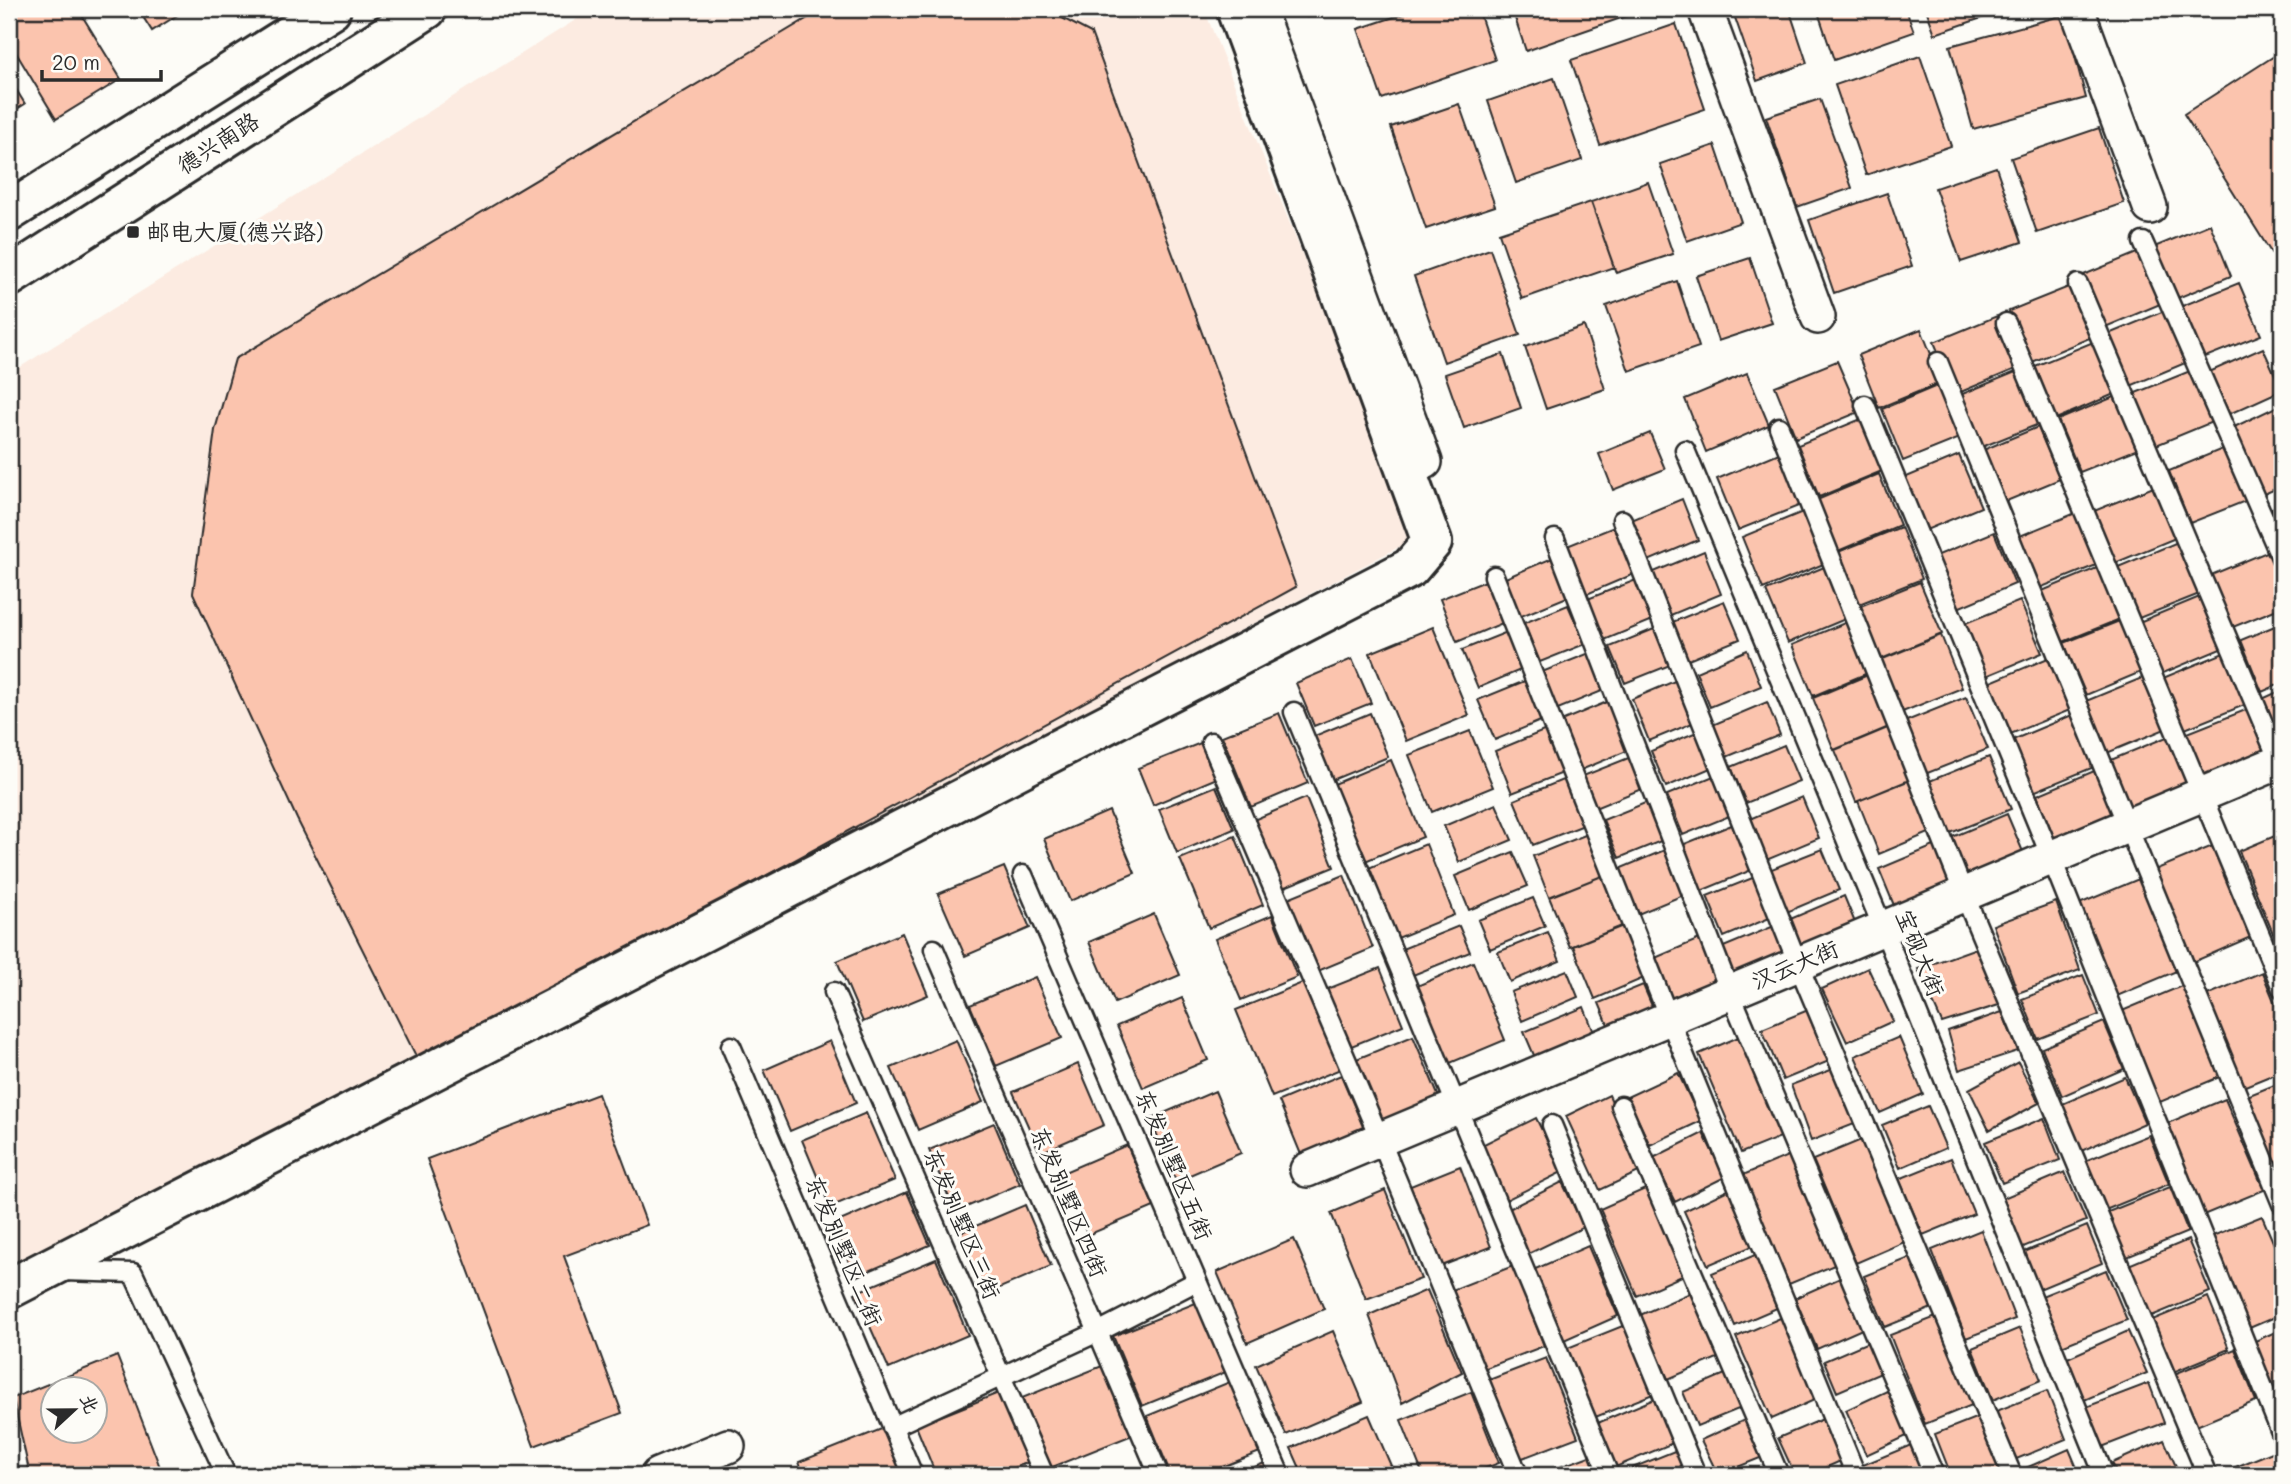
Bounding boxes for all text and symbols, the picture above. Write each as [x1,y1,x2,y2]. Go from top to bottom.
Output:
scale bar [42,38,161,82]
text: 20 m [52,48,100,75]
street label: 德兴南路 [171,105,264,180]
place label: 邮电大厦(德兴路) [147,216,324,246]
marker: 邮电大厦(德兴路) [125,224,141,240]
street label: 宝砚大街 [1890,904,1952,1001]
street label: 汉云大街 [1746,932,1843,996]
street label: 东发别墅区五街 [1130,1085,1220,1245]
street label: 东发别墅区四街 [1025,1122,1115,1282]
street label: 东发别墅区三街 [918,1144,1008,1304]
street label: 东发别墅区二街 [800,1171,890,1331]
north arrow [38,1376,108,1446]
text: 北 [75,1390,105,1417]

